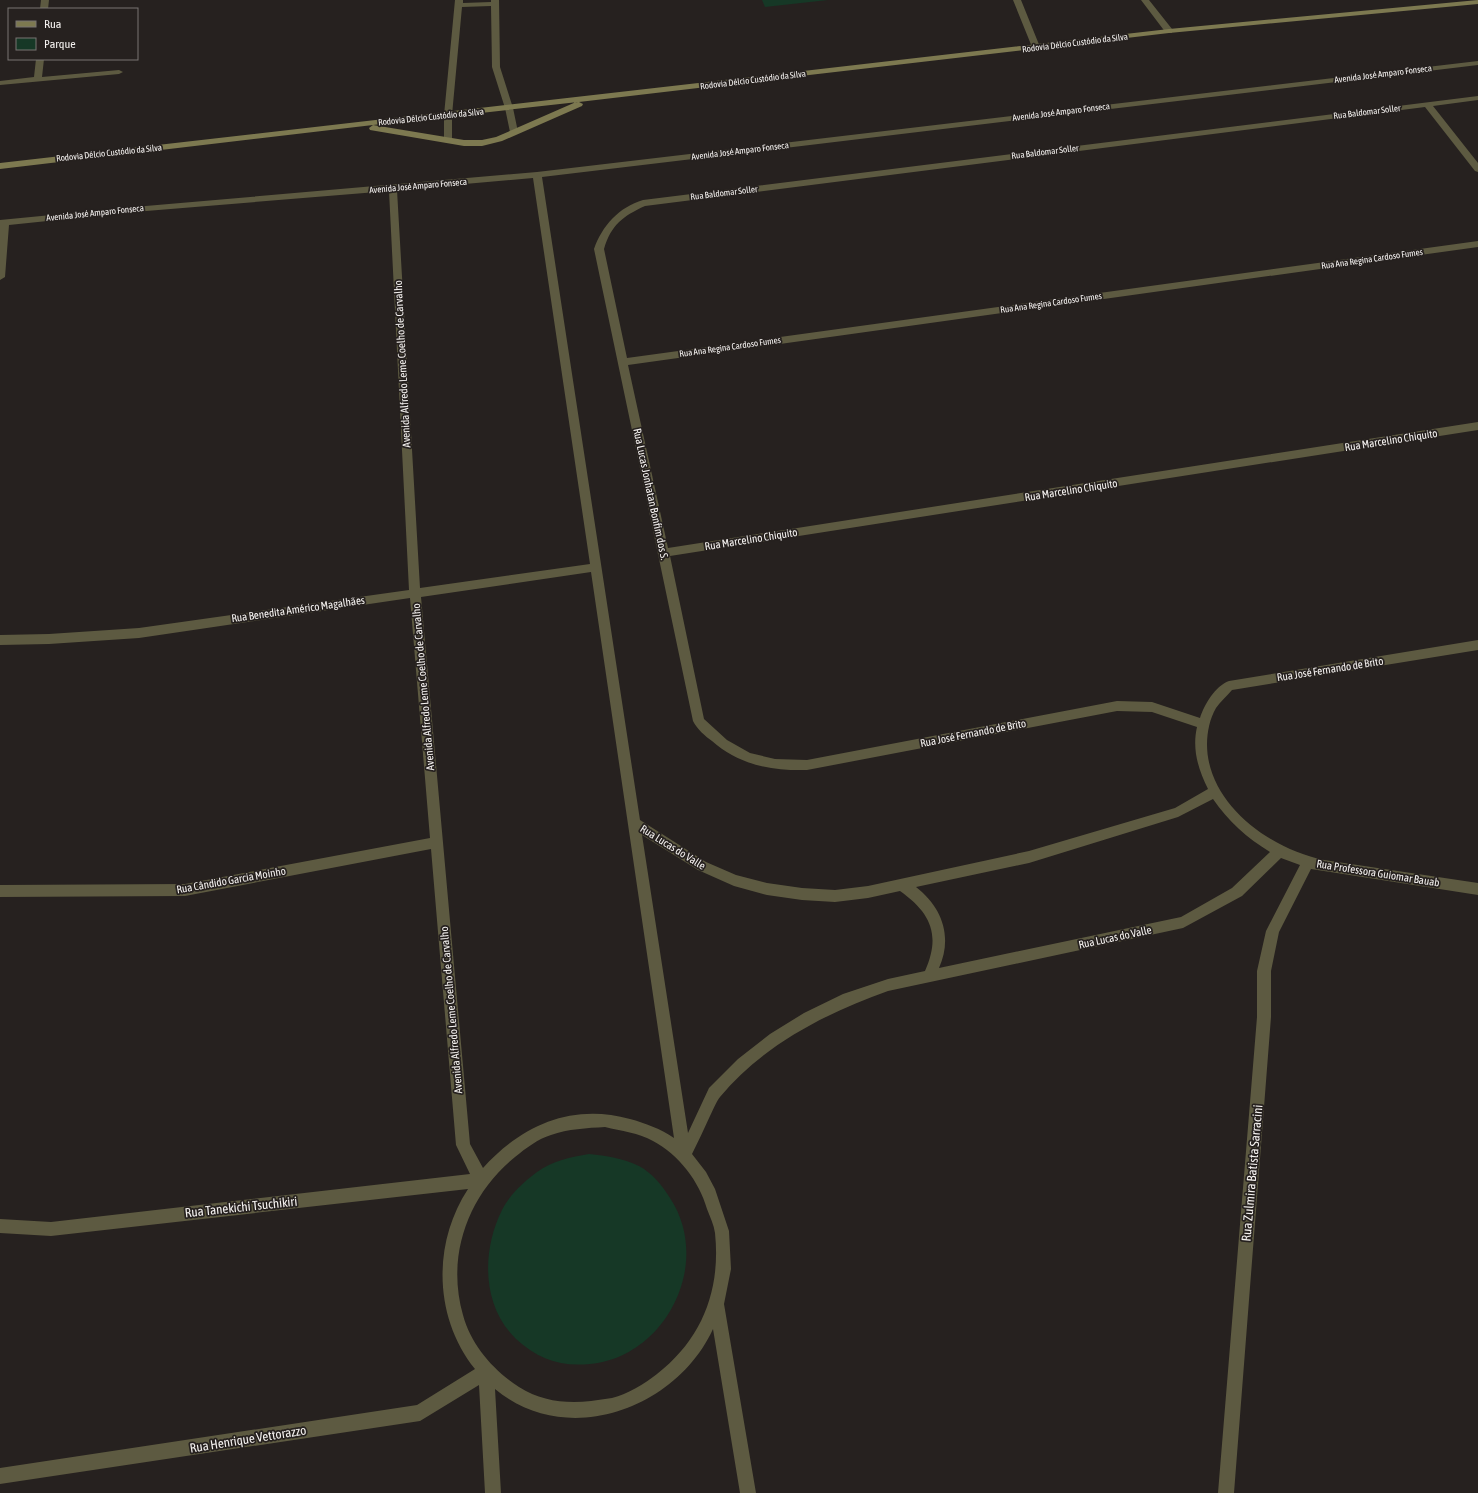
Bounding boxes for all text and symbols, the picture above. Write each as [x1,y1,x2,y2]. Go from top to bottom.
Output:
legend [8,8,138,60]
text: Rua [44,17,61,31]
street label: Rodovia Délcio Custódio da Silva [1022,32,1128,54]
text: Parque [44,37,76,51]
street label: Avenida José Amparo Fonseca [1334,63,1432,85]
street label: Rodovia Délcio Custódio da Silva [700,69,806,91]
street label: Avenida José Amparo Fonseca [1012,101,1110,123]
street label: Rua Baldomar Soller [1333,103,1401,121]
street label: Rodovia Délcio Custódio da Silva [378,106,484,128]
street label: Avenida José Amparo Fonseca [691,140,789,162]
street label: Rodovia Délcio Custódio da Silva [56,142,162,164]
street label: Rua Baldomar Soller [1011,143,1079,161]
street label: Avenida José Amparo Fonseca [369,177,467,195]
street label: Rua Baldomar Soller [690,184,758,202]
street label: Avenida José Amparo Fonseca [46,203,144,223]
street label: Rua Ana Regina Cardoso Fumes [1321,247,1423,271]
street label: Avenida Alfredo Leme Coelho de Carvalho [392,280,412,448]
street label: Rua Ana Regina Cardoso Fumes [1000,291,1102,315]
street label: Rua Ana Regina Cardoso Fumes [679,335,781,359]
street label: Rua Lucas Jonhatan Bonfim dos S. [631,427,671,561]
street label: Rua Marcelino Chiquito [1344,427,1438,453]
street label: Rua Marcelino Chiquito [1024,477,1118,503]
street label: Rua Marcelino Chiquito [704,526,798,552]
street label: Rua Benedita Américo Magalhães [230,594,366,624]
street label: Avenida Alfredo Leme Coelho de Carvalho [410,603,436,771]
street label: Rua José Fernando de Brito [1276,655,1384,683]
street label: Rua José Fernando de Brito [919,717,1027,749]
street label: Rua Lucas do Valle [638,822,708,872]
street label: Rua Professora Guiomar Bauab [1316,857,1440,889]
street label: Rua Cândido Garcia Moinho [175,864,287,896]
street label: Rua Lucas do Valle [1077,923,1153,951]
street label: Avenida Alfredo Leme Coelho de Carvalho [438,926,464,1094]
street label: Rua Zulmira Batista Sarracini [1239,1104,1265,1242]
street label: Rua Tanekichi Tsuchikiri [184,1194,298,1220]
street label: Rua Henrique Vettorazzo [189,1422,307,1456]

